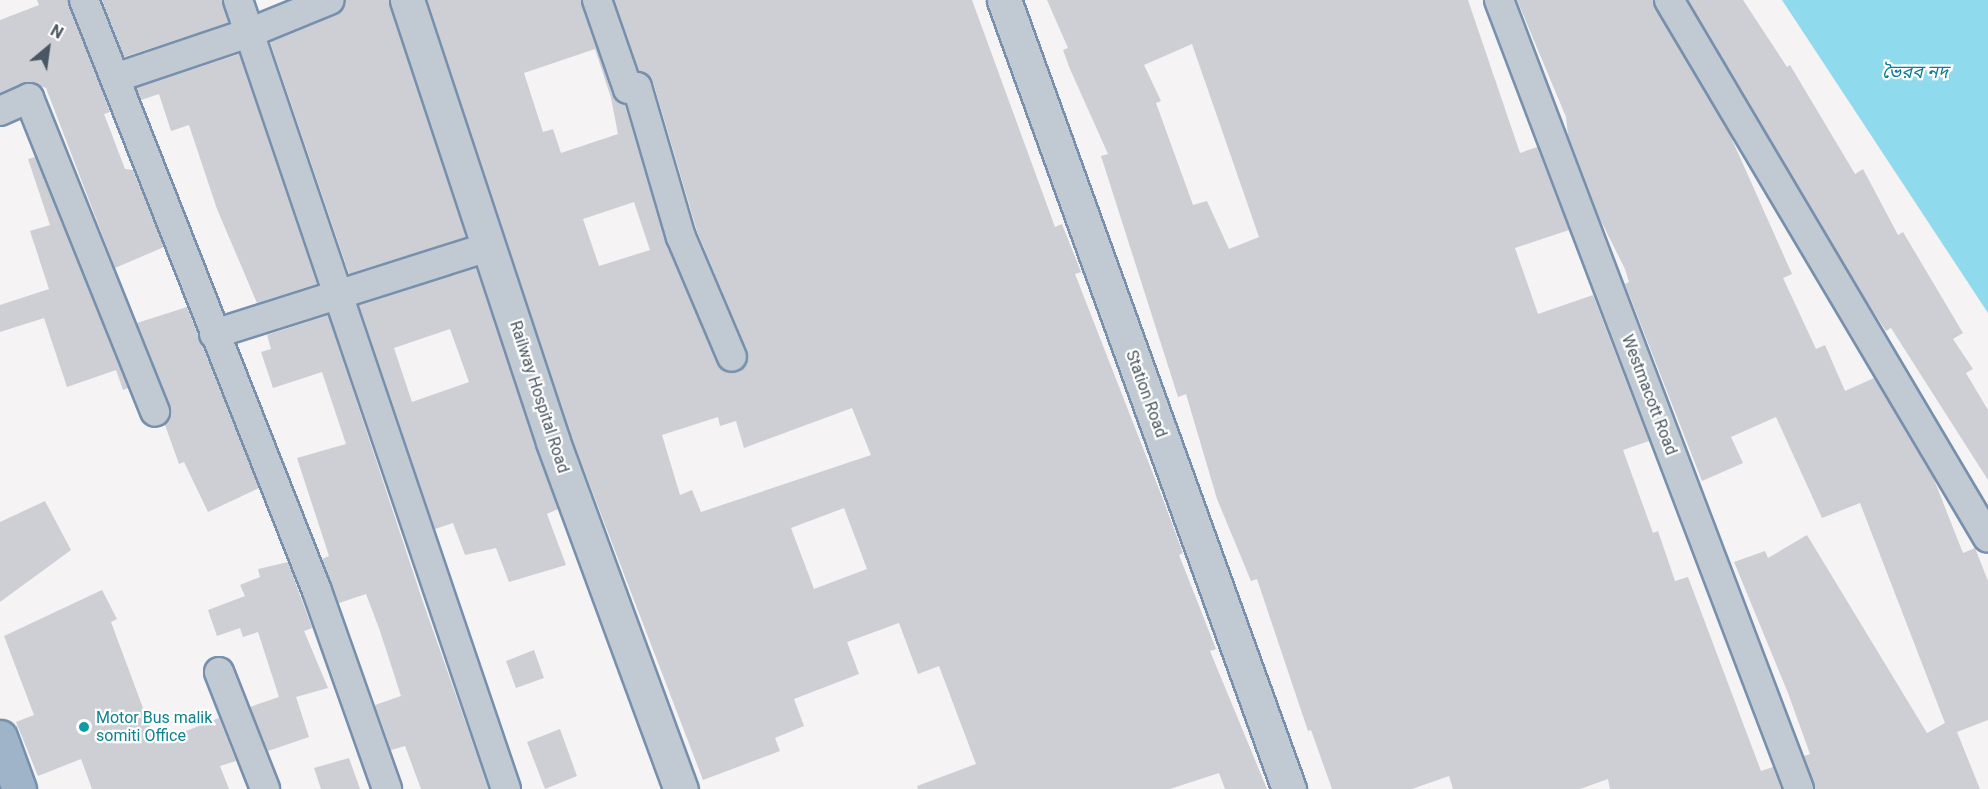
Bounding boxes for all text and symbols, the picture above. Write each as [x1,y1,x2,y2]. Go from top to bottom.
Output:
north arrow [18,18,78,78]
text: N [47,21,67,43]
water label: ভৈরব নদ [1882,61,1948,83]
street label: Railway Hospital Road [505,319,573,475]
street label: Westmacott Road [1617,332,1681,458]
street label: Station Road [1121,348,1171,440]
place label: Motor Bus malik somiti Office [96,708,212,746]
marker: Motor Bus malik somiti Office [77,720,91,734]

